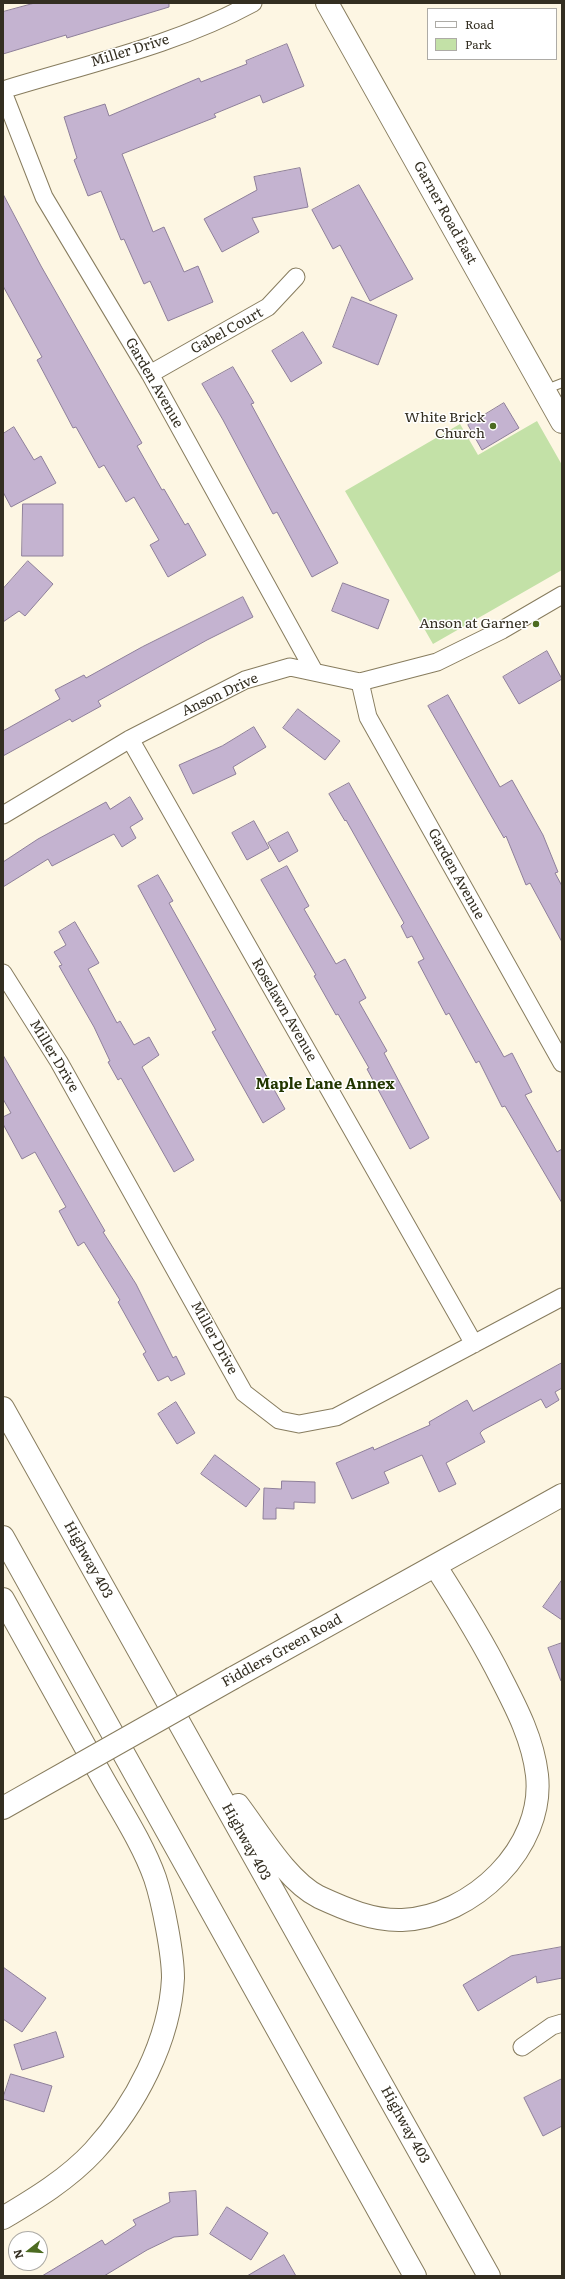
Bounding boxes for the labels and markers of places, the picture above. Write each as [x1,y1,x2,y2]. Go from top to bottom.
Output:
place label: White Brick Church [405,410,485,442]
marker: White Brick Church [488,421,498,431]
place label: Anson at Garner [419,616,528,632]
marker: Anson at Garner [531,619,541,629]

